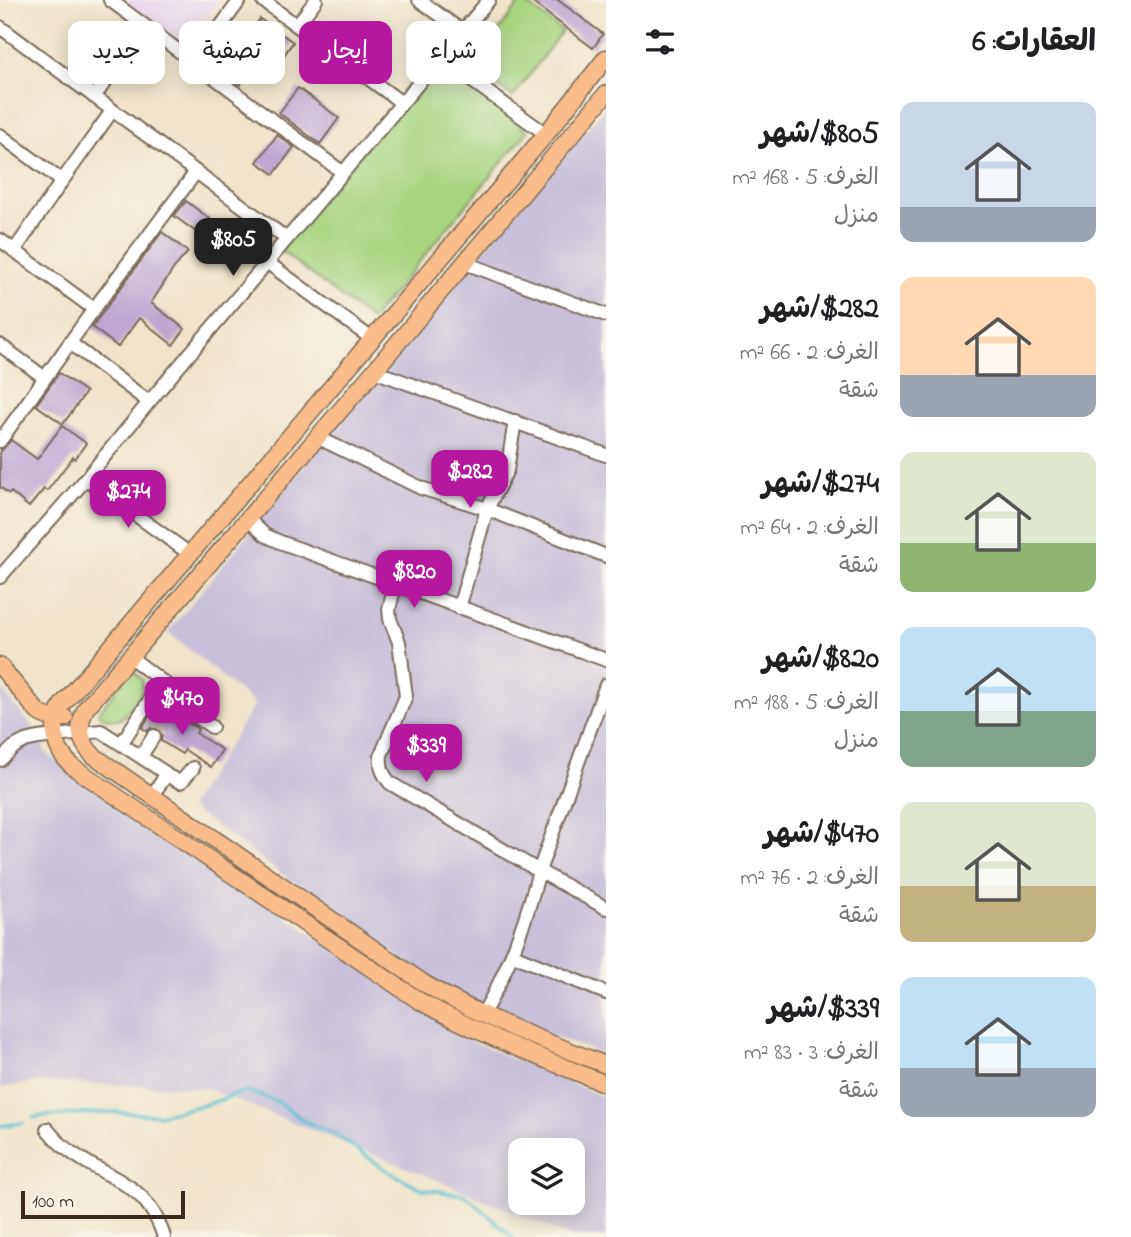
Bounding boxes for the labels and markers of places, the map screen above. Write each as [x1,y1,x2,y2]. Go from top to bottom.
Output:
pin: $805 [192,218,274,278]
pin: $282 [429,450,511,510]
pin: $274 [87,470,169,530]
pin: $820 [373,550,455,610]
pin: $470 [141,678,223,737]
pin: $339 [385,724,467,784]

